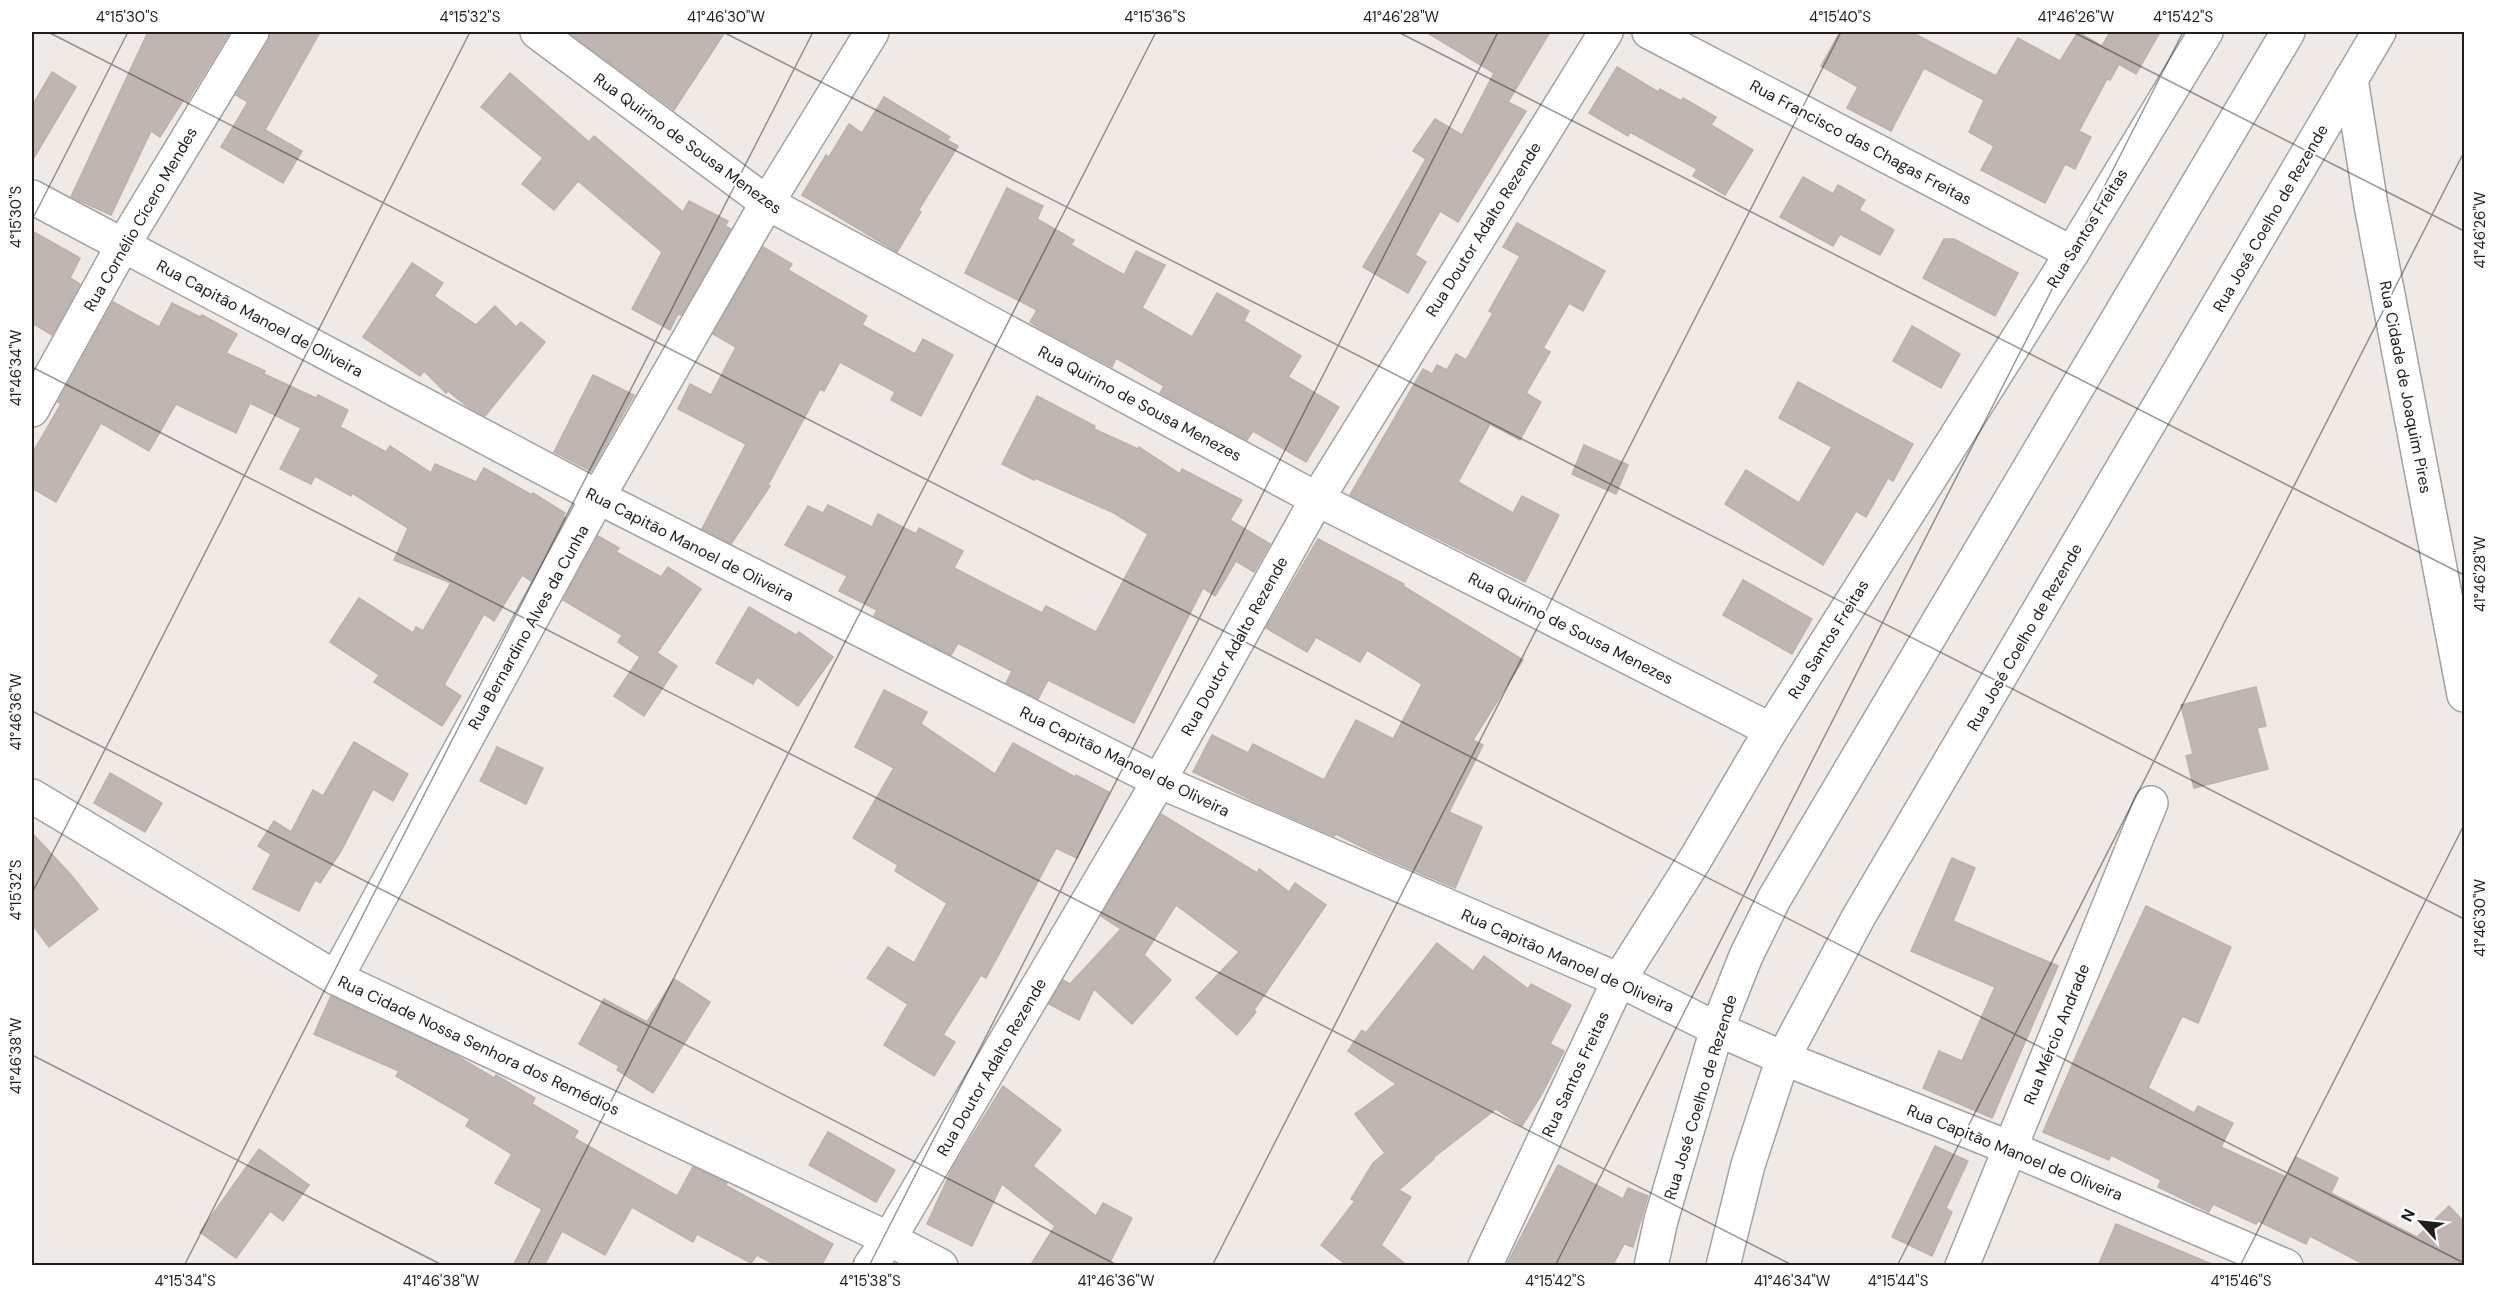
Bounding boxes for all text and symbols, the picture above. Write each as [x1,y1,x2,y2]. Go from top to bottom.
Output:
text: 4°15'30"S [96,7,158,27]
text: 4°15'32"S [440,7,501,27]
text: 41°46'30"W [687,7,765,27]
text: 4°15'36"S [1124,7,1186,27]
text: 41°46'28"W [1363,7,1440,27]
text: 4°15'40"S [1809,7,1871,27]
text: 41°46'26"W [2038,7,2115,27]
text: 4°15'42"S [2153,7,2213,27]
street label: Rua Quirino de Sousa Menezes [590,68,786,219]
street label: Rua Francisco das Chagas Freitas [1746,75,1975,210]
street label: Rua José Coelho de Rezende [2208,121,2333,316]
street label: Rua Cornélio Cícero Mendes [79,123,202,315]
street label: Rua Doutor Adalto Rezende [1421,138,1546,321]
street label: Rua Santos Freitas [2042,165,2133,292]
text: 4°15'30"S [6,186,26,248]
text: 41°46'26"W [2470,191,2490,268]
street label: Rua Capitão Manoel de Oliveira [153,255,367,382]
street label: Rua Cidade de Joaquim Pires [2375,279,2436,495]
text: 41°46'34"W [6,329,26,406]
street label: Rua Quirino de Sousa Menezes [1034,341,1245,466]
street label: Rua Capitão Manoel de Oliveira [582,483,797,606]
street label: Rua Bernardino Alves da Cunha [463,521,594,733]
text: 41°46'28"W [2470,535,2490,612]
street label: Rua José Coelho de Rezende [1962,540,2087,735]
street label: Rua Doutor Adalto Rezende [1176,553,1293,740]
street label: Rua Quirino de Sousa Menezes [1465,567,1677,689]
street label: Rua Santos Freitas [1783,576,1874,703]
text: 41°46'36"W [6,673,26,751]
street label: Rua Capitão Manoel de Oliveira [1016,701,1233,821]
text: 4°15'32"S [6,859,26,920]
text: 41°46'30"W [2470,879,2490,957]
street label: Rua Capitão Manoel de Oliveira [1458,904,1678,1017]
street label: Rua Mércio Andrade [2019,961,2094,1108]
street label: Rua Cidade Nossa Senhora dos Remédios [335,971,623,1120]
street label: Rua Doutor Adalto Rezende [932,974,1051,1160]
street label: Rua José Coelho de Rezende [1659,992,1742,1202]
street label: Rua Santos Freitas [1537,1008,1614,1141]
text: 41°46'38"W [6,1017,26,1094]
street label: Rua Capitão Manoel de Oliveira [1904,1099,2126,1205]
north arrow [2391,1192,2451,1252]
text: N [2396,1205,2420,1225]
text: 4°15'34"S [154,1271,216,1291]
text: 41°46'38"W [403,1271,480,1291]
text: 4°15'38"S [839,1271,901,1291]
text: 41°46'36"W [1077,1271,1155,1291]
text: 4°15'42"S [1525,1271,1585,1291]
text: 41°46'34"W [1754,1271,1831,1291]
text: 4°15'44"S [1868,1271,1929,1291]
text: 4°15'46"S [2210,1271,2272,1291]

